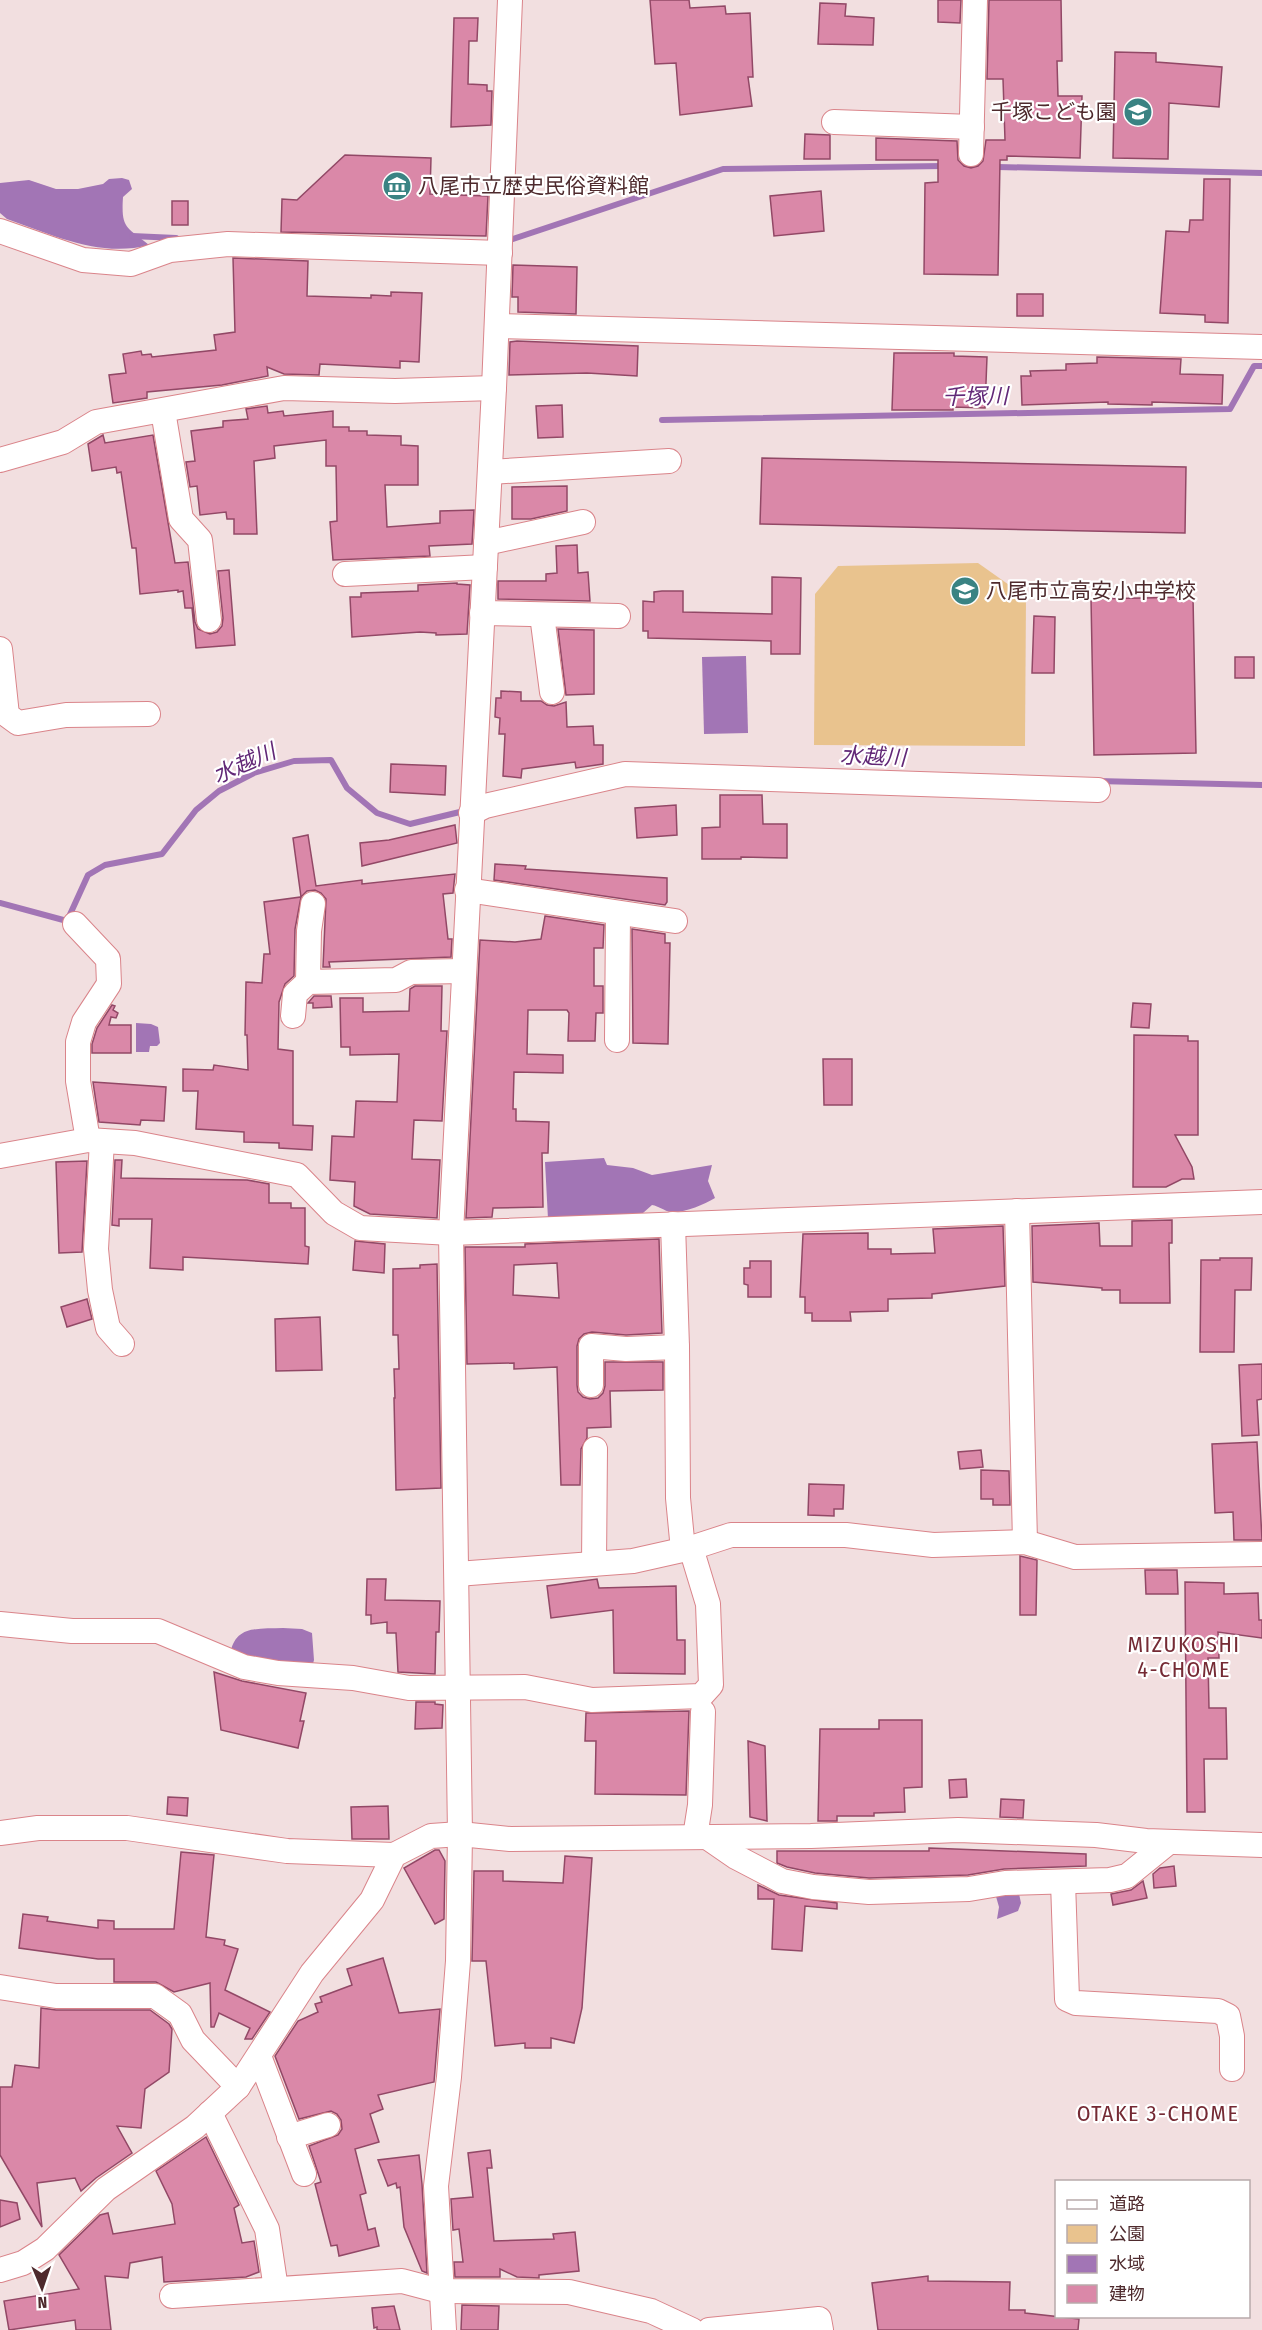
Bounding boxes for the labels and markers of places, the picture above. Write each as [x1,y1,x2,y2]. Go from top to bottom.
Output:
school or university icon: 千塚こども園 [1122,96,1154,128]
place label: 千塚こども園 [991,99,1117,125]
museum icon: 八尾市立歴史民俗資料館 [381,170,413,202]
place label: 八尾市立歴史民俗資料館 [418,173,649,199]
school or university icon: 八尾市立高安小中学校 [949,575,981,607]
place label: 八尾市立高安小中学校 [986,578,1196,604]

